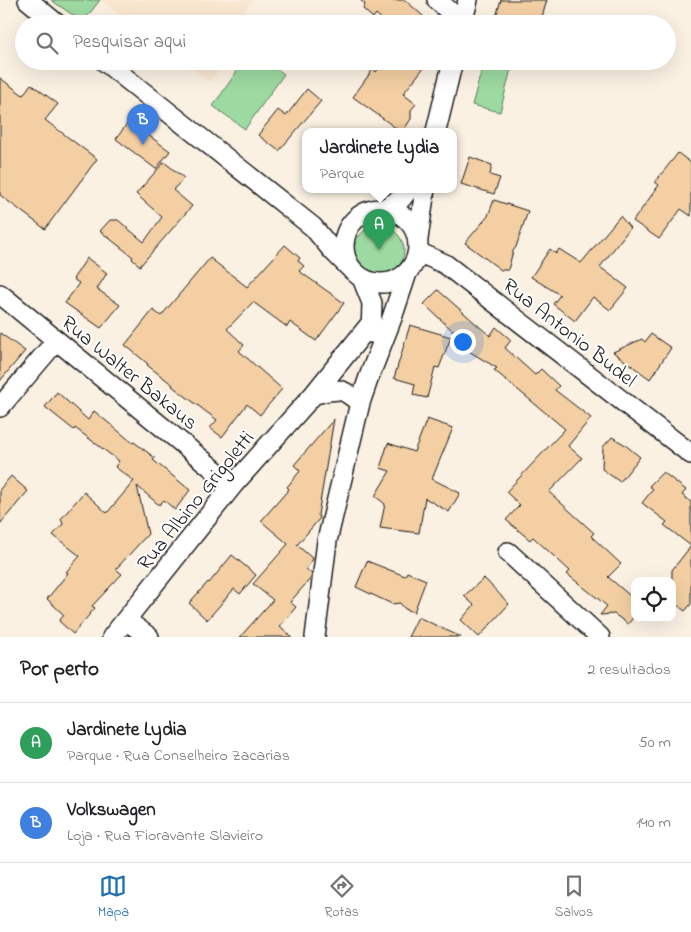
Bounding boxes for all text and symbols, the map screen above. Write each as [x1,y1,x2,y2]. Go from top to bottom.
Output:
search box [15,15,676,70]
icon: search [33,29,61,57]
text: Pesquisar aqui [73,29,186,56]
pin: B [127,104,159,145]
popup [302,128,457,193]
text: Jardinete Lydia [320,135,439,162]
text: Parque [320,162,365,186]
pin: A [363,209,395,250]
street label: Rua Antonio Budel [495,272,642,395]
street label: Rua Walter Bakaus [54,309,204,438]
your location [450,329,476,355]
street label: Rua Albino Grigoletti [131,425,264,579]
map controls [631,577,676,622]
button: locate [631,577,676,622]
text: Por perto [20,655,99,685]
text: 2 resultados [588,658,671,682]
text: Jardinete Lydia [67,717,187,744]
text: A [31,731,41,755]
text: 50 m [639,731,671,755]
text: Parque · Rua Conselheiro Zacarias [67,744,290,768]
text: Volkswagen [67,797,156,824]
text: B [31,811,41,835]
text: 140 m [636,811,671,835]
text: Loja · Rua Fioravante Slavieiro [67,824,263,848]
tab: Mapa [98,872,129,923]
tab: Rotas [325,872,359,923]
tab: Salvos [554,872,593,923]

